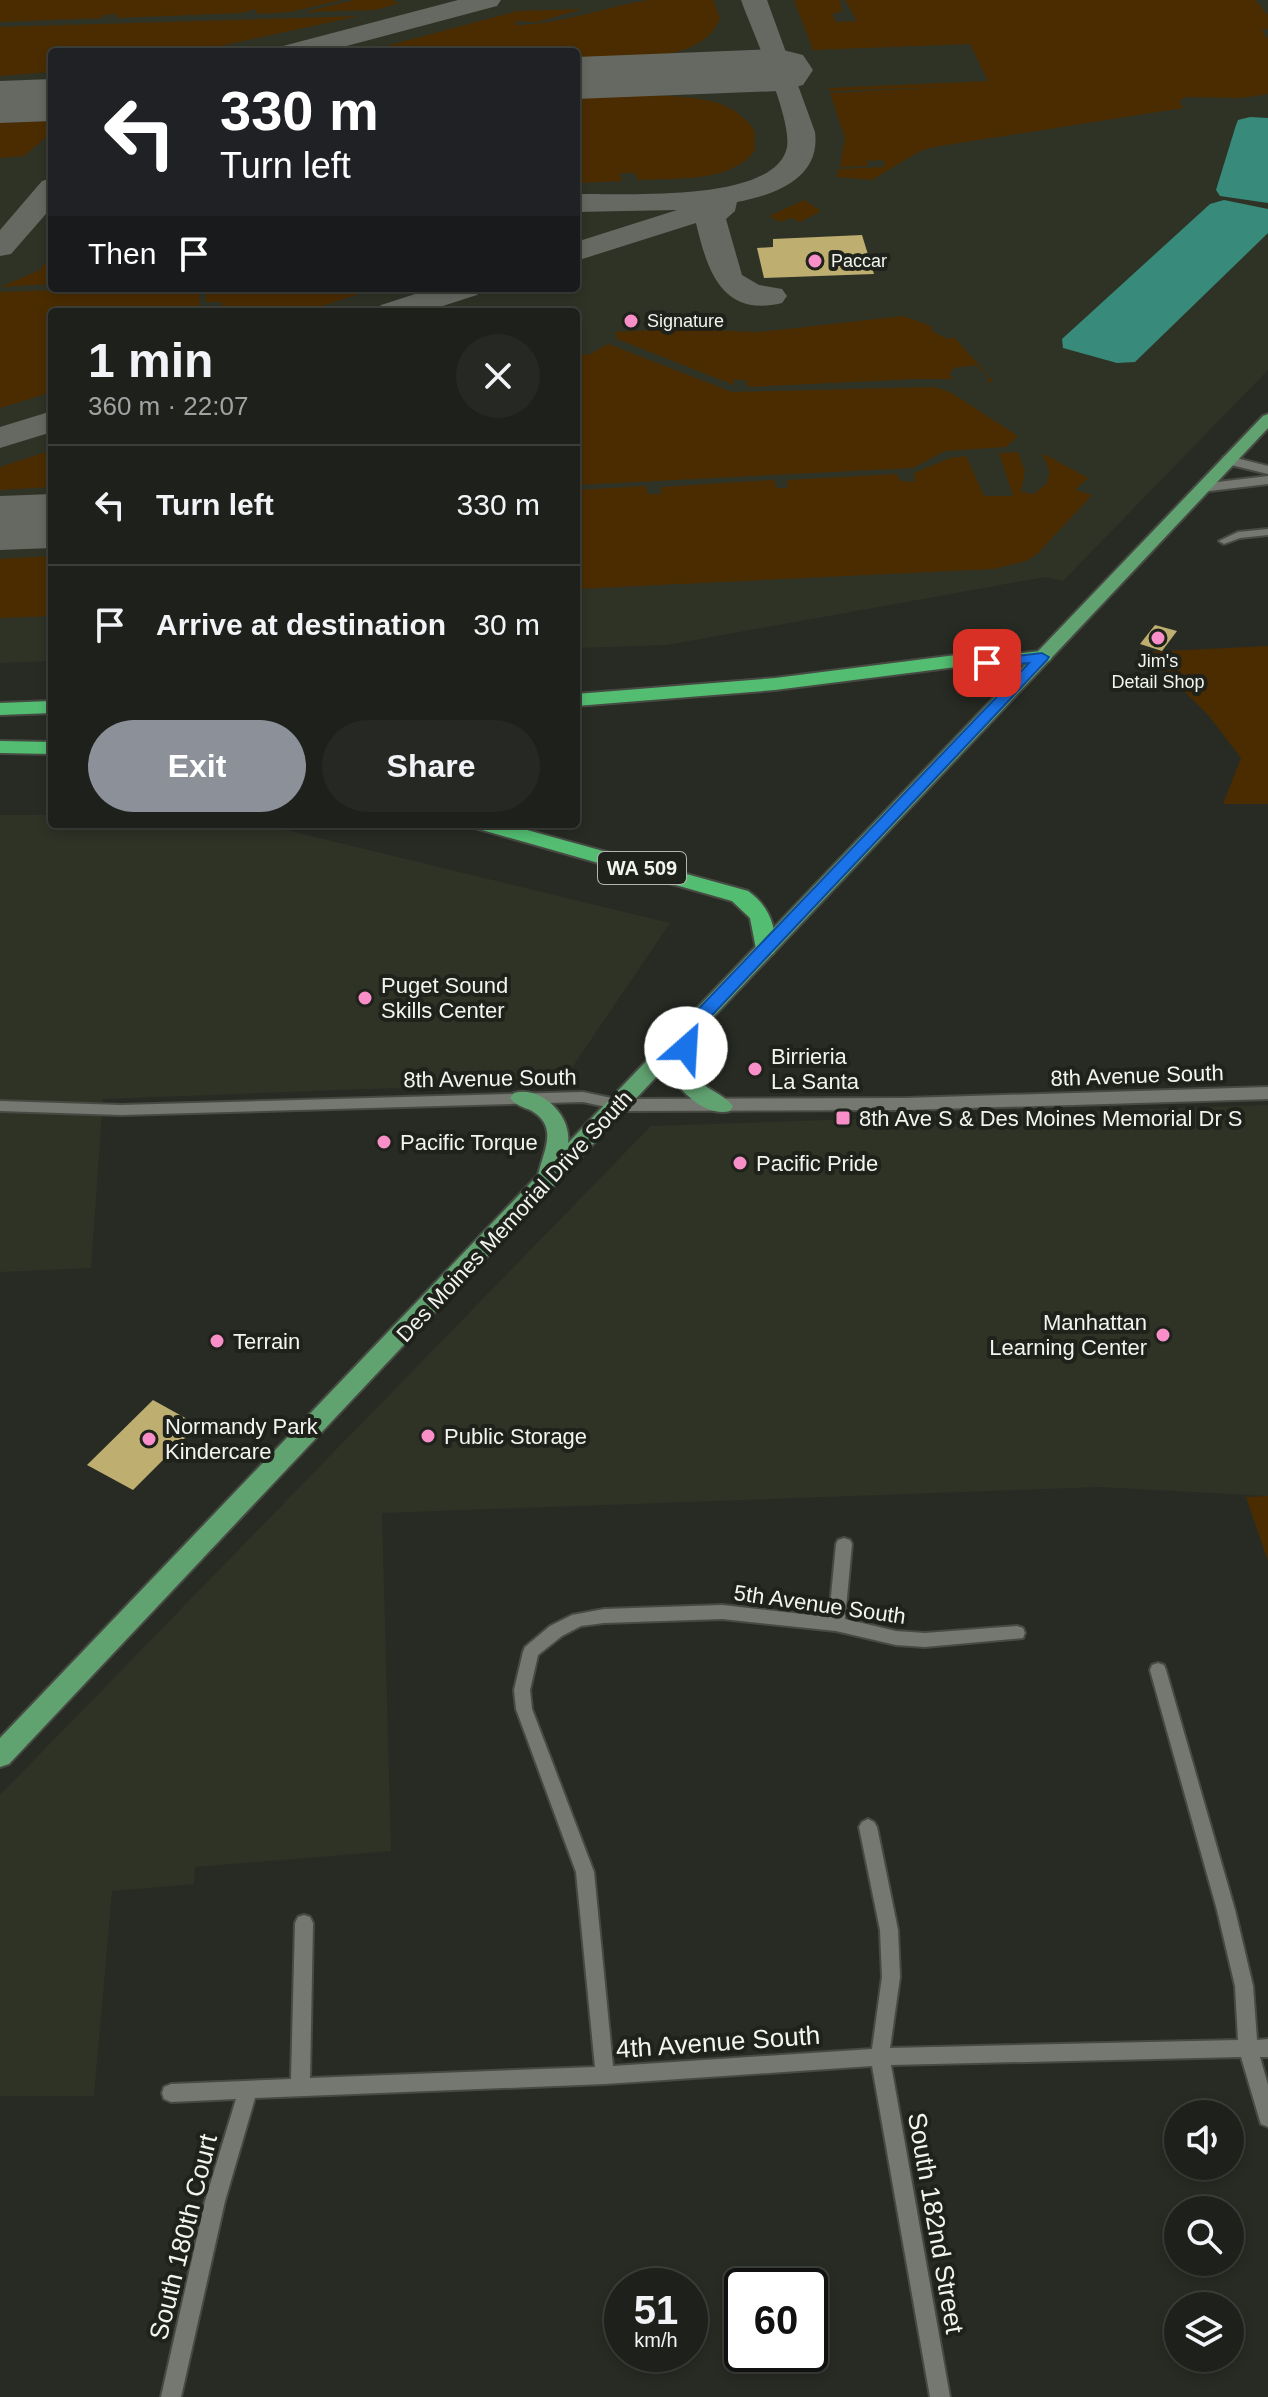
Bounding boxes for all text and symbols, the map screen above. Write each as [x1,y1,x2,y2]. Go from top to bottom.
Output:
text: 330 m [220,79,379,142]
icon: left [88,80,192,184]
text: Turn left [220,145,351,186]
icon: arrive [172,232,216,276]
text: Then [88,237,156,270]
place label: Paccar [831,251,887,271]
marker: Paccar [806,252,824,270]
place label: Signature [647,311,724,331]
marker: Signature [622,312,640,330]
text: 1 min [88,334,213,387]
button: close [456,334,540,418]
text: 360 m · 22:07 [88,391,248,421]
icon: left [88,483,132,527]
text: Turn left [156,488,274,521]
text: 330 m [457,488,540,521]
icon: arrive [88,603,132,647]
text: Arrive at destination [156,608,446,641]
text: 30 m [473,608,540,641]
pin [953,629,1021,697]
marker: Jim's Detail Shop [1149,629,1167,647]
icon: arrive [965,641,1009,685]
place label: Jim's Detail Shop [1111,651,1205,692]
button: Exit [88,720,306,812]
button: Share [322,720,540,812]
road number: WA 509 [598,852,686,884]
place label: Puget Sound Skills Center [381,973,508,1023]
marker: Puget Sound Skills Center [356,989,374,1007]
position arrow [644,1006,728,1090]
place label: Birrieria La Santa [771,1044,860,1094]
marker: Birrieria La Santa [746,1060,764,1078]
street label: 8th Avenue South [1050,1060,1224,1091]
street label: 8th Avenue South [403,1064,577,1093]
street label: Des Moines Memorial Drive South [391,1086,637,1347]
place label: 8th Ave S & Des Moines Memorial Dr S [859,1106,1243,1131]
marker: 8th Ave S & Des Moines Memorial Dr S [834,1109,852,1127]
place label: Pacific Torque [400,1130,538,1155]
marker: Pacific Torque [375,1133,393,1151]
place label: Pacific Pride [756,1151,878,1176]
marker: Pacific Pride [731,1154,749,1172]
place label: Manhattan Learning Center [989,1310,1147,1360]
marker: Manhattan Learning Center [1154,1326,1172,1344]
place label: Terrain [233,1329,300,1354]
marker: Terrain [208,1332,226,1350]
place label: Normandy Park Kindercare [165,1414,319,1464]
place label: Public Storage [444,1424,587,1449]
marker: Public Storage [419,1427,437,1445]
marker: Normandy Park Kindercare [140,1430,158,1448]
street label: 5th Avenue South [732,1580,907,1629]
street label: 4th Avenue South [615,2020,821,2064]
map controls [1164,2100,1244,2372]
button: sound [1164,2100,1244,2180]
street label: South 182nd Street [902,2110,970,2337]
street label: South 180th Court [143,2130,223,2343]
button: search [1164,2196,1244,2276]
speed limit sign: 60 [724,2268,828,2372]
text: 51 [634,2288,678,2332]
button: layers [1164,2292,1244,2372]
text: km/h [634,2329,678,2351]

